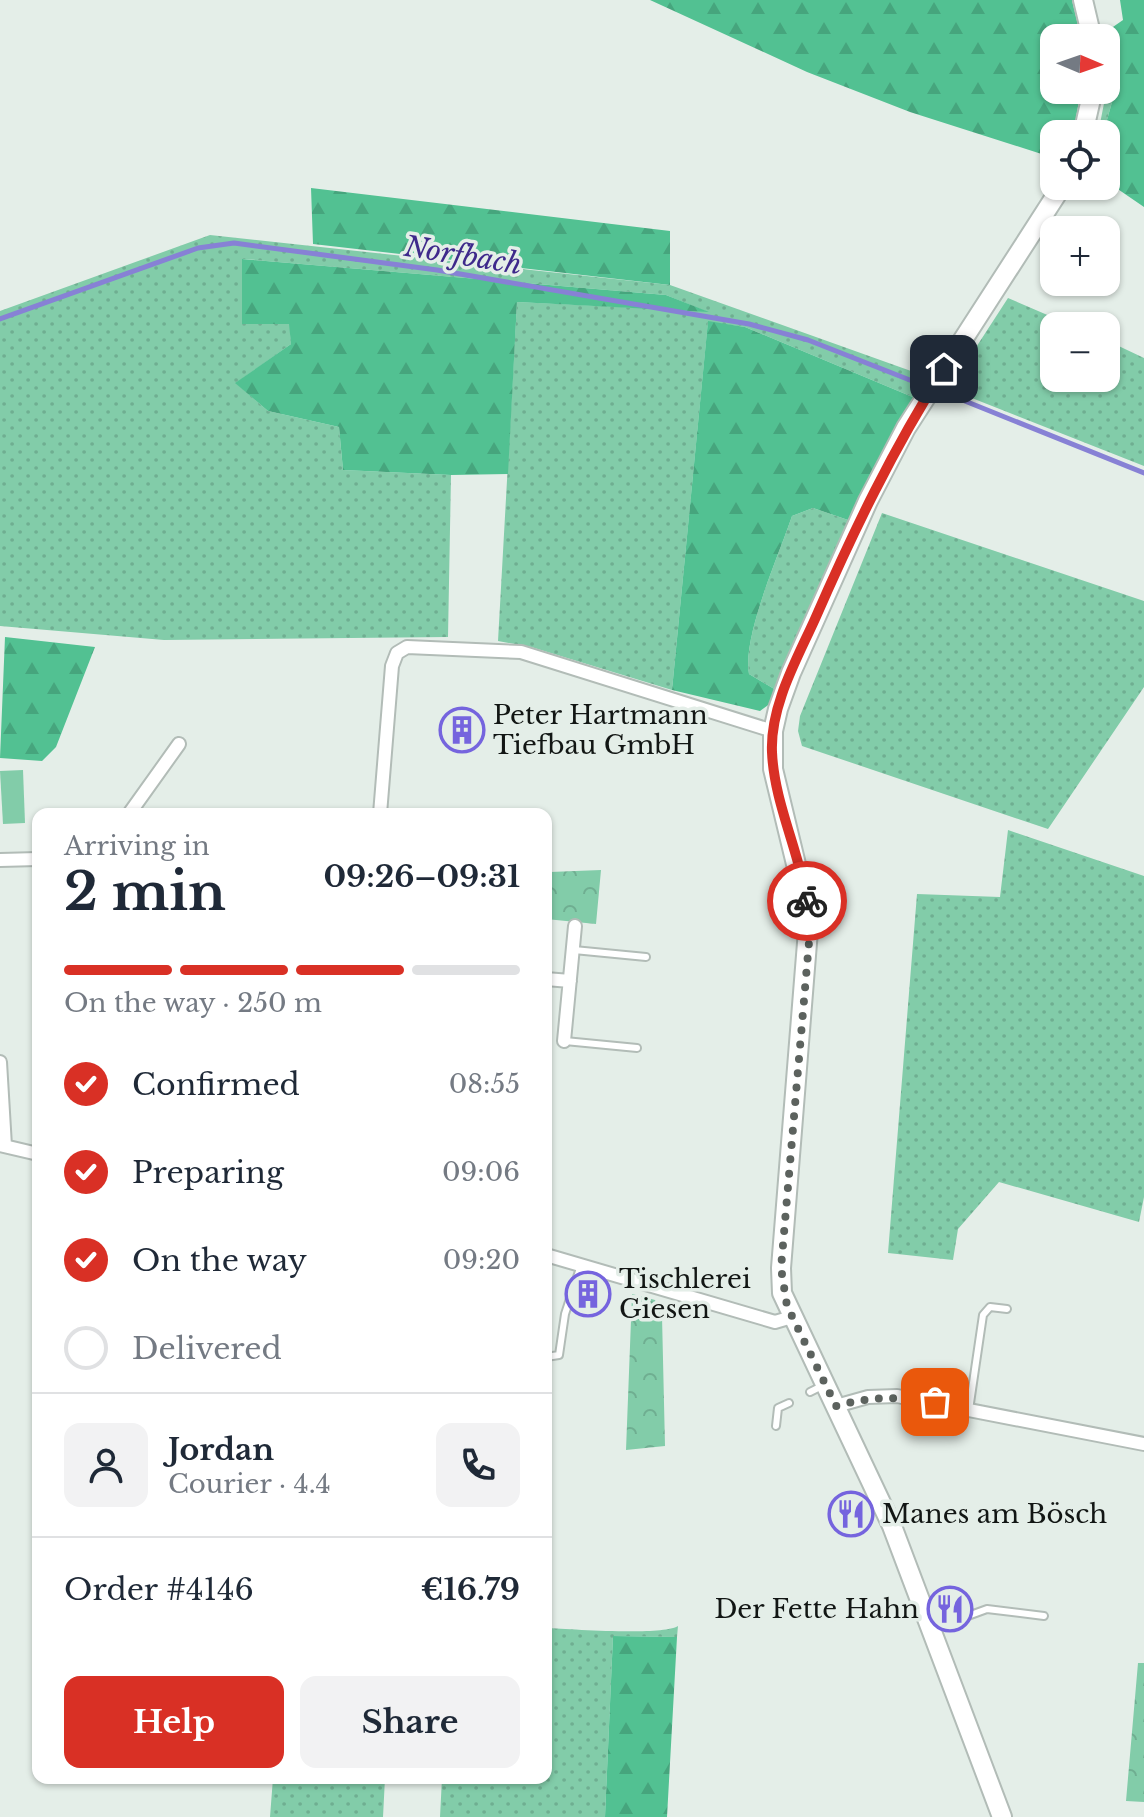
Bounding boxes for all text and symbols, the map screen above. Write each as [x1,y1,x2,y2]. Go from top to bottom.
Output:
north arrow [1040,24,1120,104]
map controls [1040,24,1120,392]
button: locate [1040,120,1120,200]
button: + [1040,216,1120,296]
water label: Norfbach [401,229,524,282]
button: − [1040,312,1120,392]
pin [910,335,978,403]
icon: home [922,347,966,391]
place label: Peter Hartmann Tiefbau GmbH [493,699,708,761]
building icon: Peter Hartmann Tiefbau GmbH [438,706,486,754]
text: Arriving in [64,830,210,862]
text: 09:26–09:31 [323,858,520,895]
text: 2 min [64,860,226,924]
courier [767,861,847,941]
icon: bike [785,879,829,923]
text: On the way · 250 m [64,987,322,1019]
icon: check [64,1062,108,1106]
text: Confirmed [132,1066,300,1103]
text: 08:55 [449,1068,520,1100]
icon: check [64,1150,108,1194]
text: Preparing [132,1154,284,1191]
text: 09:06 [442,1156,520,1188]
icon: check [64,1238,108,1282]
text: On the way [132,1242,307,1279]
text: 09:20 [443,1244,520,1276]
place label: Tischlerei Giesen [619,1263,751,1325]
building icon: Tischlerei Giesen [564,1270,612,1318]
text: Delivered [132,1330,282,1367]
pin [901,1368,969,1436]
icon: bag [913,1380,957,1424]
button: person [64,1423,148,1507]
button: phone [436,1423,520,1507]
text: Jordan [168,1431,274,1468]
text: Courier · 4.4 [168,1468,331,1500]
restaurant icon: Manes am Bösch [827,1490,875,1538]
place label: Manes am Bösch [882,1498,1107,1530]
text: Order #4146 [64,1571,254,1608]
text: €16.79 [421,1571,520,1608]
restaurant icon: Der Fette Hahn [926,1585,974,1633]
place label: Der Fette Hahn [714,1593,919,1625]
button: Help [64,1676,284,1768]
button: Share [300,1676,520,1768]

